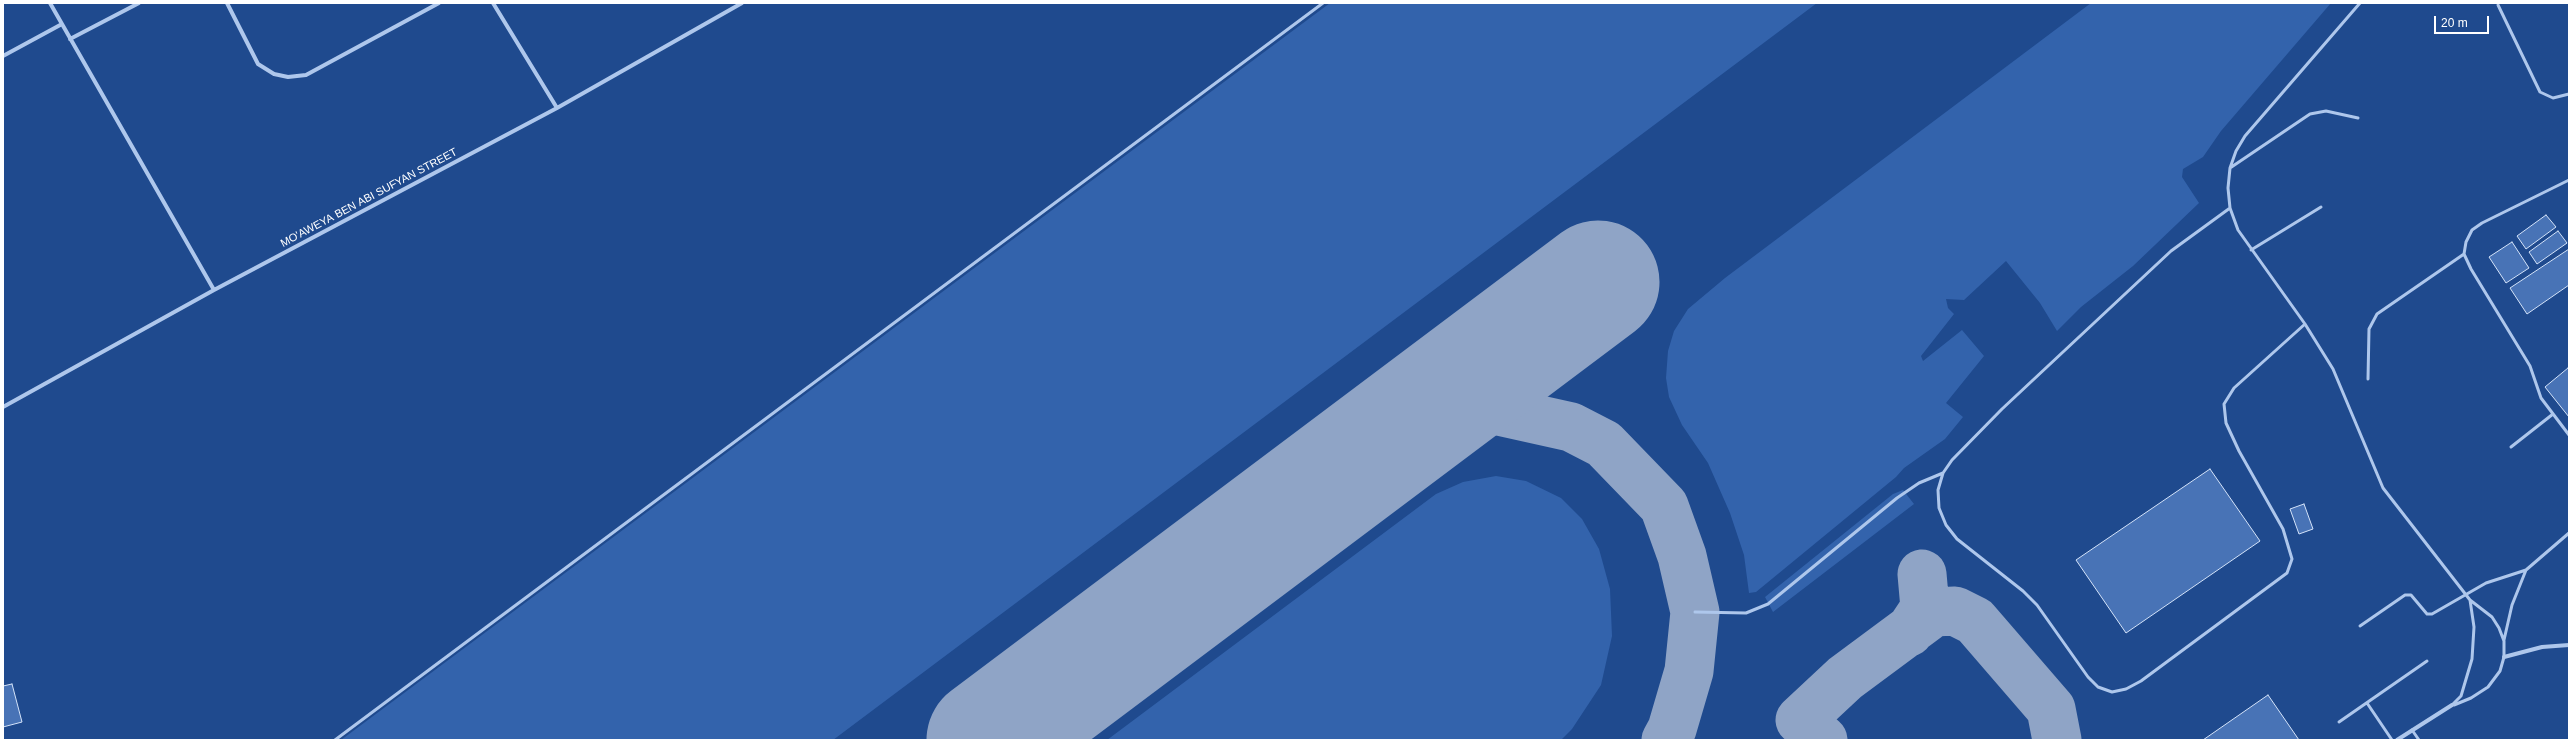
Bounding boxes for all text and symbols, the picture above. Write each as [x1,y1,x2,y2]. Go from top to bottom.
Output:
scale bar [2436,8,2491,34]
text: 20 m [2441,16,2468,30]
street label: MO'AWEYA BEN ABI SUFYAN STREET [278,146,460,250]

